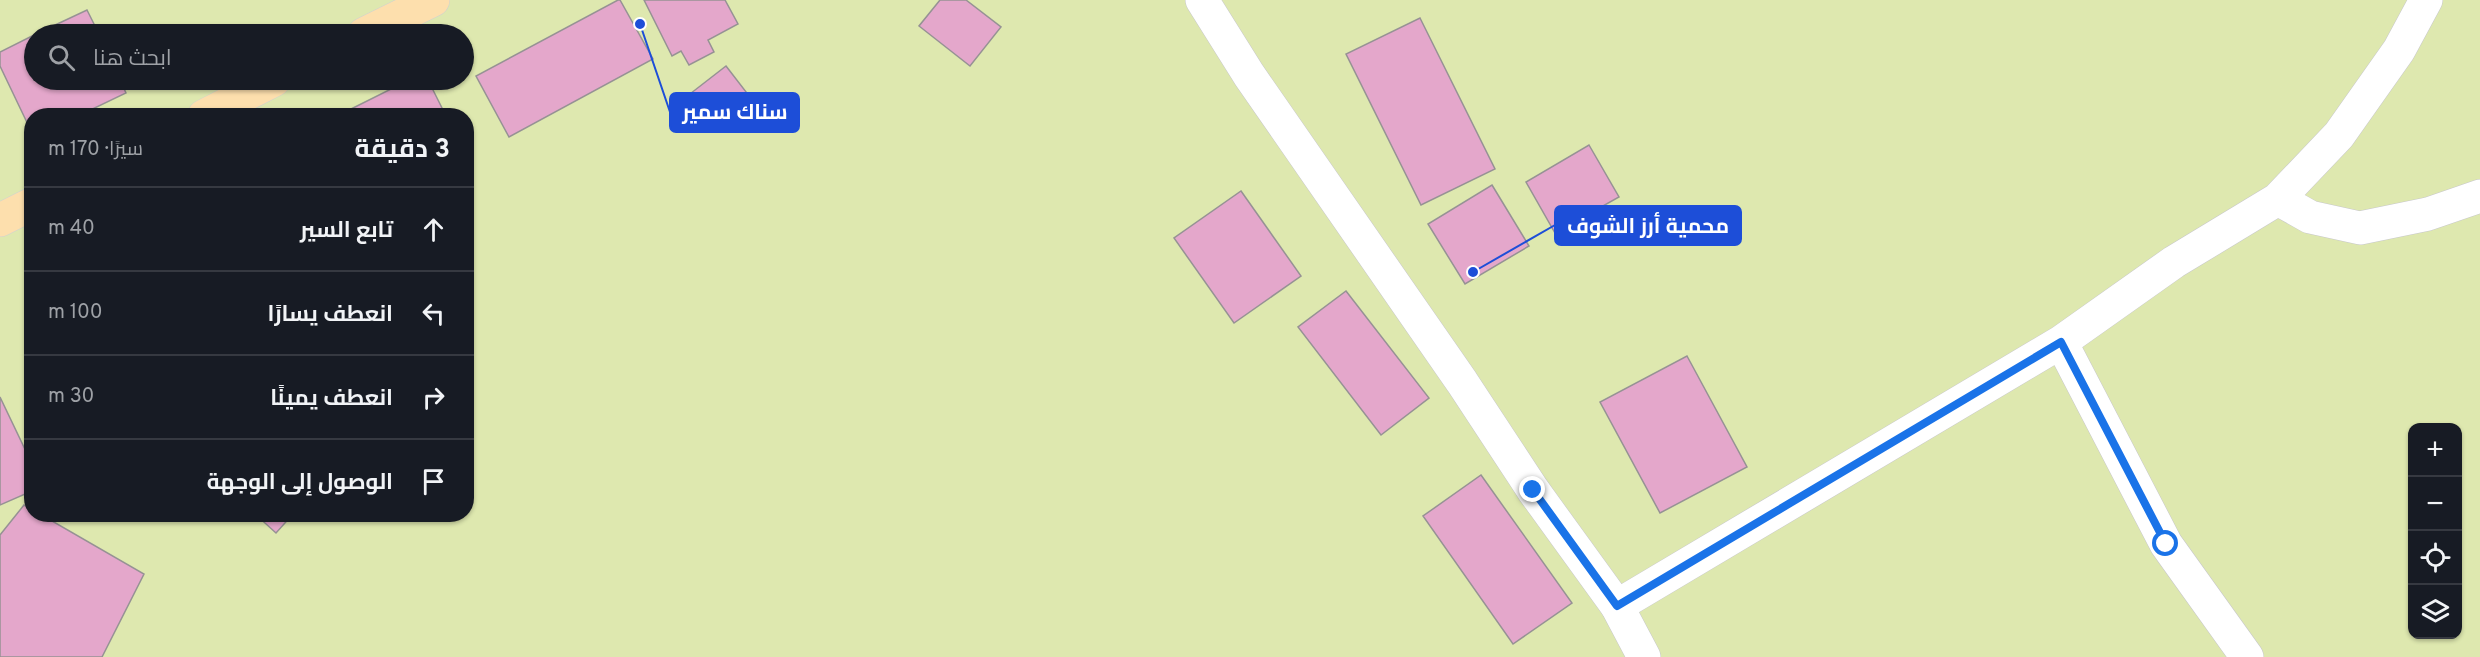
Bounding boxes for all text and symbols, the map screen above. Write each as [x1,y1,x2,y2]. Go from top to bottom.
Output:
search box [24,24,474,90]
icon: search [45,41,78,74]
text: ابحث هنا [93,46,172,73]
callout: سناك سمير [670,93,799,132]
text: سناك سمير [681,100,788,127]
text: 3 دقيقة [354,134,450,167]
text: سيرًا · 170 m [48,137,143,163]
callout: محمية أرز الشوف [1555,206,1741,245]
text: محمية أرز الشوف [1567,212,1729,241]
icon: ahead [417,213,450,246]
text: 40 m [48,216,95,242]
text: تابع السير [300,218,393,245]
icon: left [417,297,450,330]
text: 100 m [48,300,103,326]
text: انعطف يسارًا [268,302,393,329]
icon: right [417,381,450,414]
text: 30 m [48,384,94,410]
text: انعطف يمينًا [270,386,393,413]
map controls [2408,423,2462,639]
button: + [2408,423,2462,477]
icon: arrive [417,465,450,498]
text: الوصول إلى الوجهة [207,470,393,497]
route end [1519,476,1545,502]
button: − [2408,477,2462,531]
route start [2152,530,2178,556]
button: locate [2408,531,2462,585]
button: layers [2408,585,2462,639]

